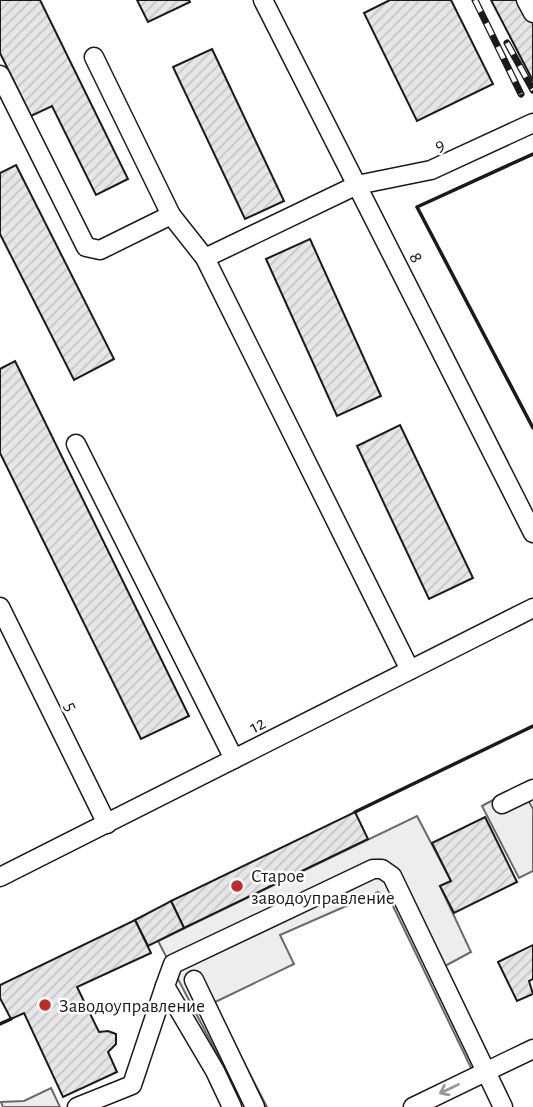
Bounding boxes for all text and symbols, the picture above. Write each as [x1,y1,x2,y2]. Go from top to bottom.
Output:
street label: 9 [432,135,448,156]
street label: 8 [405,249,426,266]
street label: 5 [60,699,81,714]
street label: 12 [247,713,269,737]
place label: Старое заводоуправление [251,867,395,908]
marker: Старое заводоуправление [229,878,245,894]
marker: Заводоуправление [37,997,53,1013]
place label: Заводоуправление [59,997,205,1016]
one-way arrow [439,1083,460,1097]

